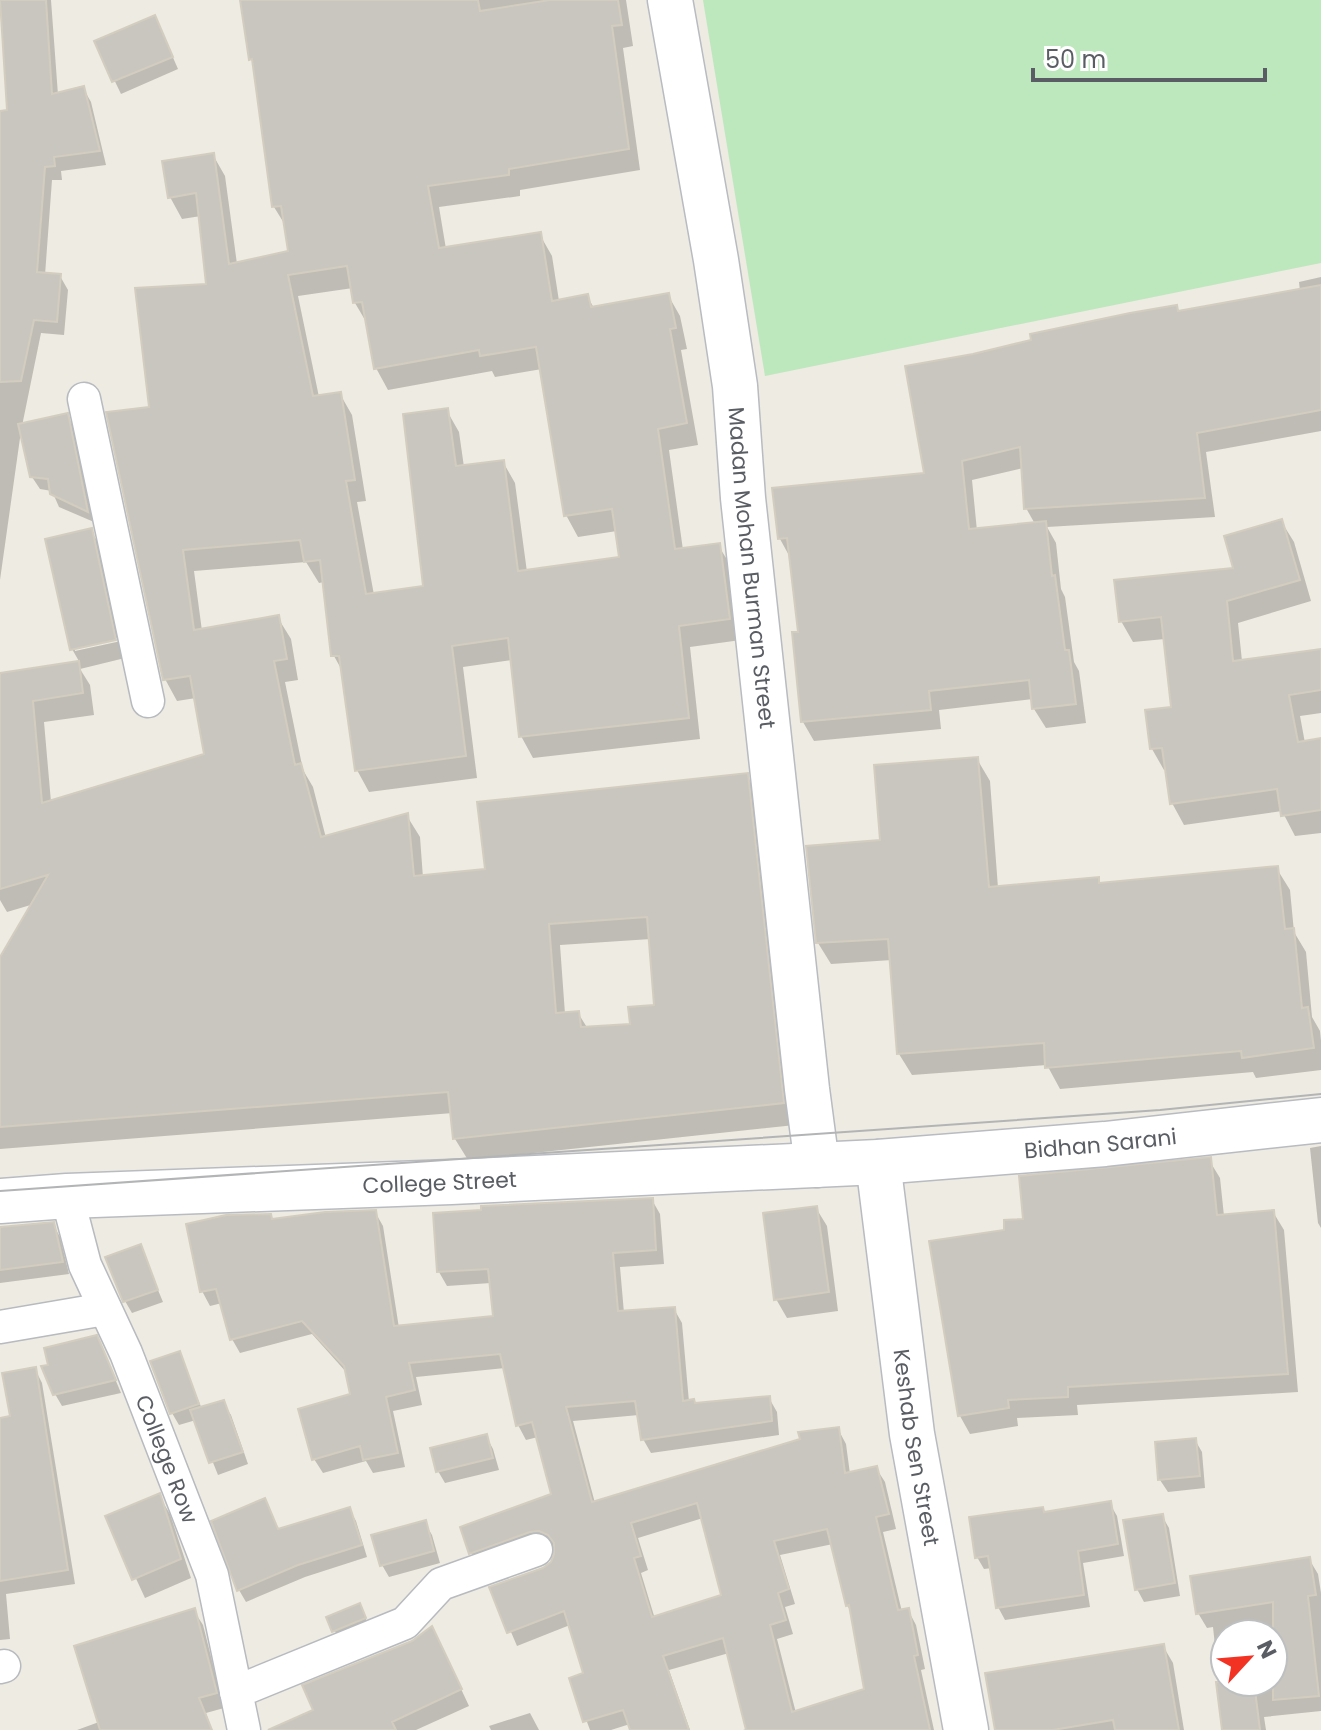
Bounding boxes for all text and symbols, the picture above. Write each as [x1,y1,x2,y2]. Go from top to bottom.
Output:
scale bar [1033,32,1265,82]
text: 50 m [1045,43,1106,76]
street label: Madan Mohan Burman Street [721,406,783,730]
street label: Bidhan Sarani [1023,1121,1178,1166]
street label: College Street [362,1164,517,1201]
street label: Keshab Sen Street [886,1347,947,1548]
street label: College Row [128,1390,205,1528]
north arrow [1209,1618,1289,1698]
text: N [1249,1635,1284,1664]

